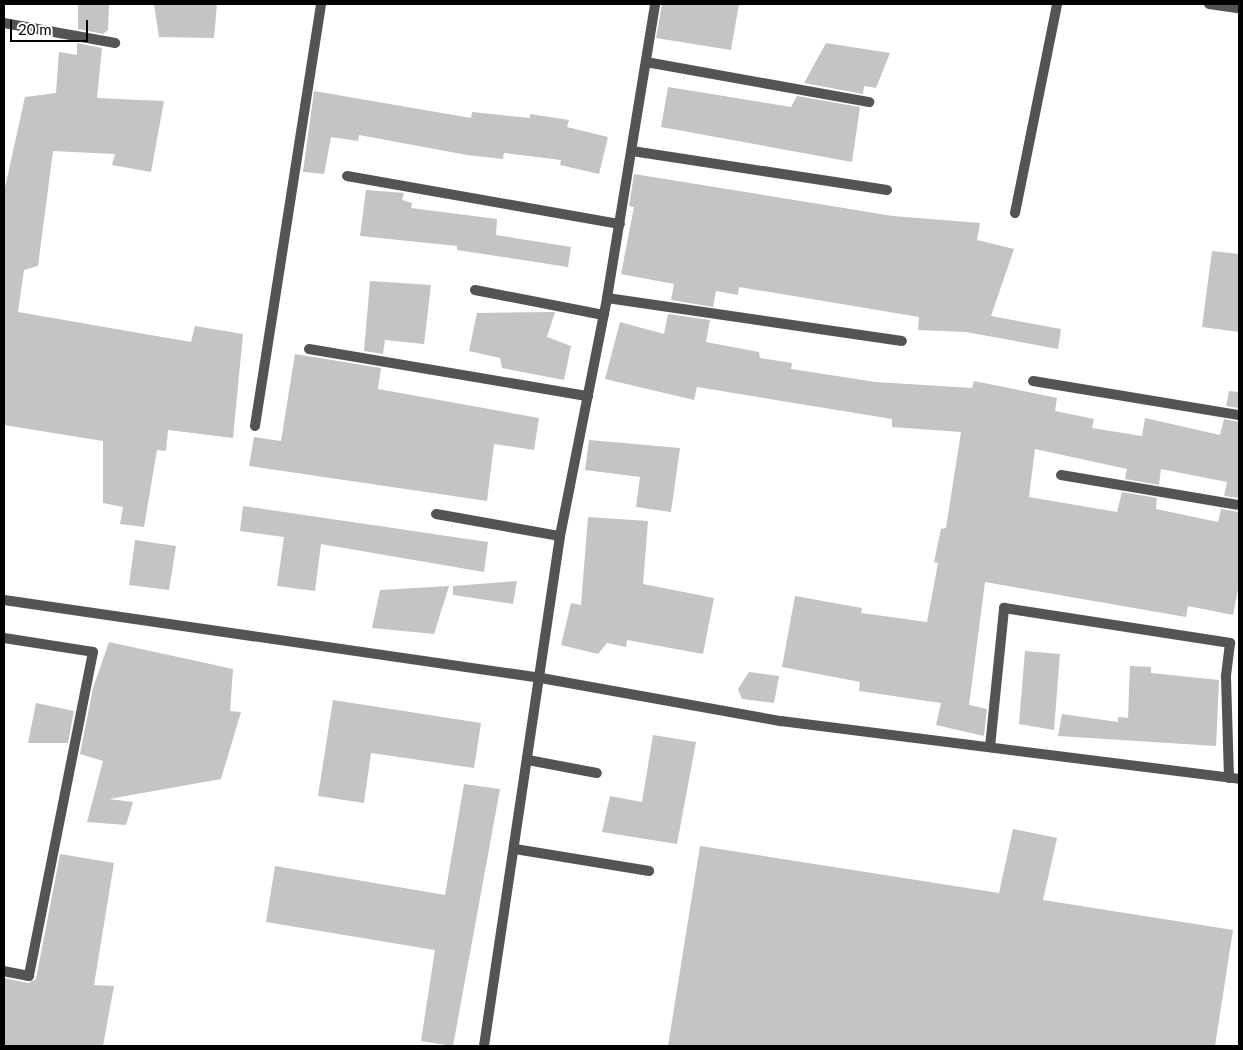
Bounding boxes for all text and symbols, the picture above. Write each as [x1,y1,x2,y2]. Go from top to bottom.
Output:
scale bar [12,10,90,42]
text: 20 m [18,20,52,38]

